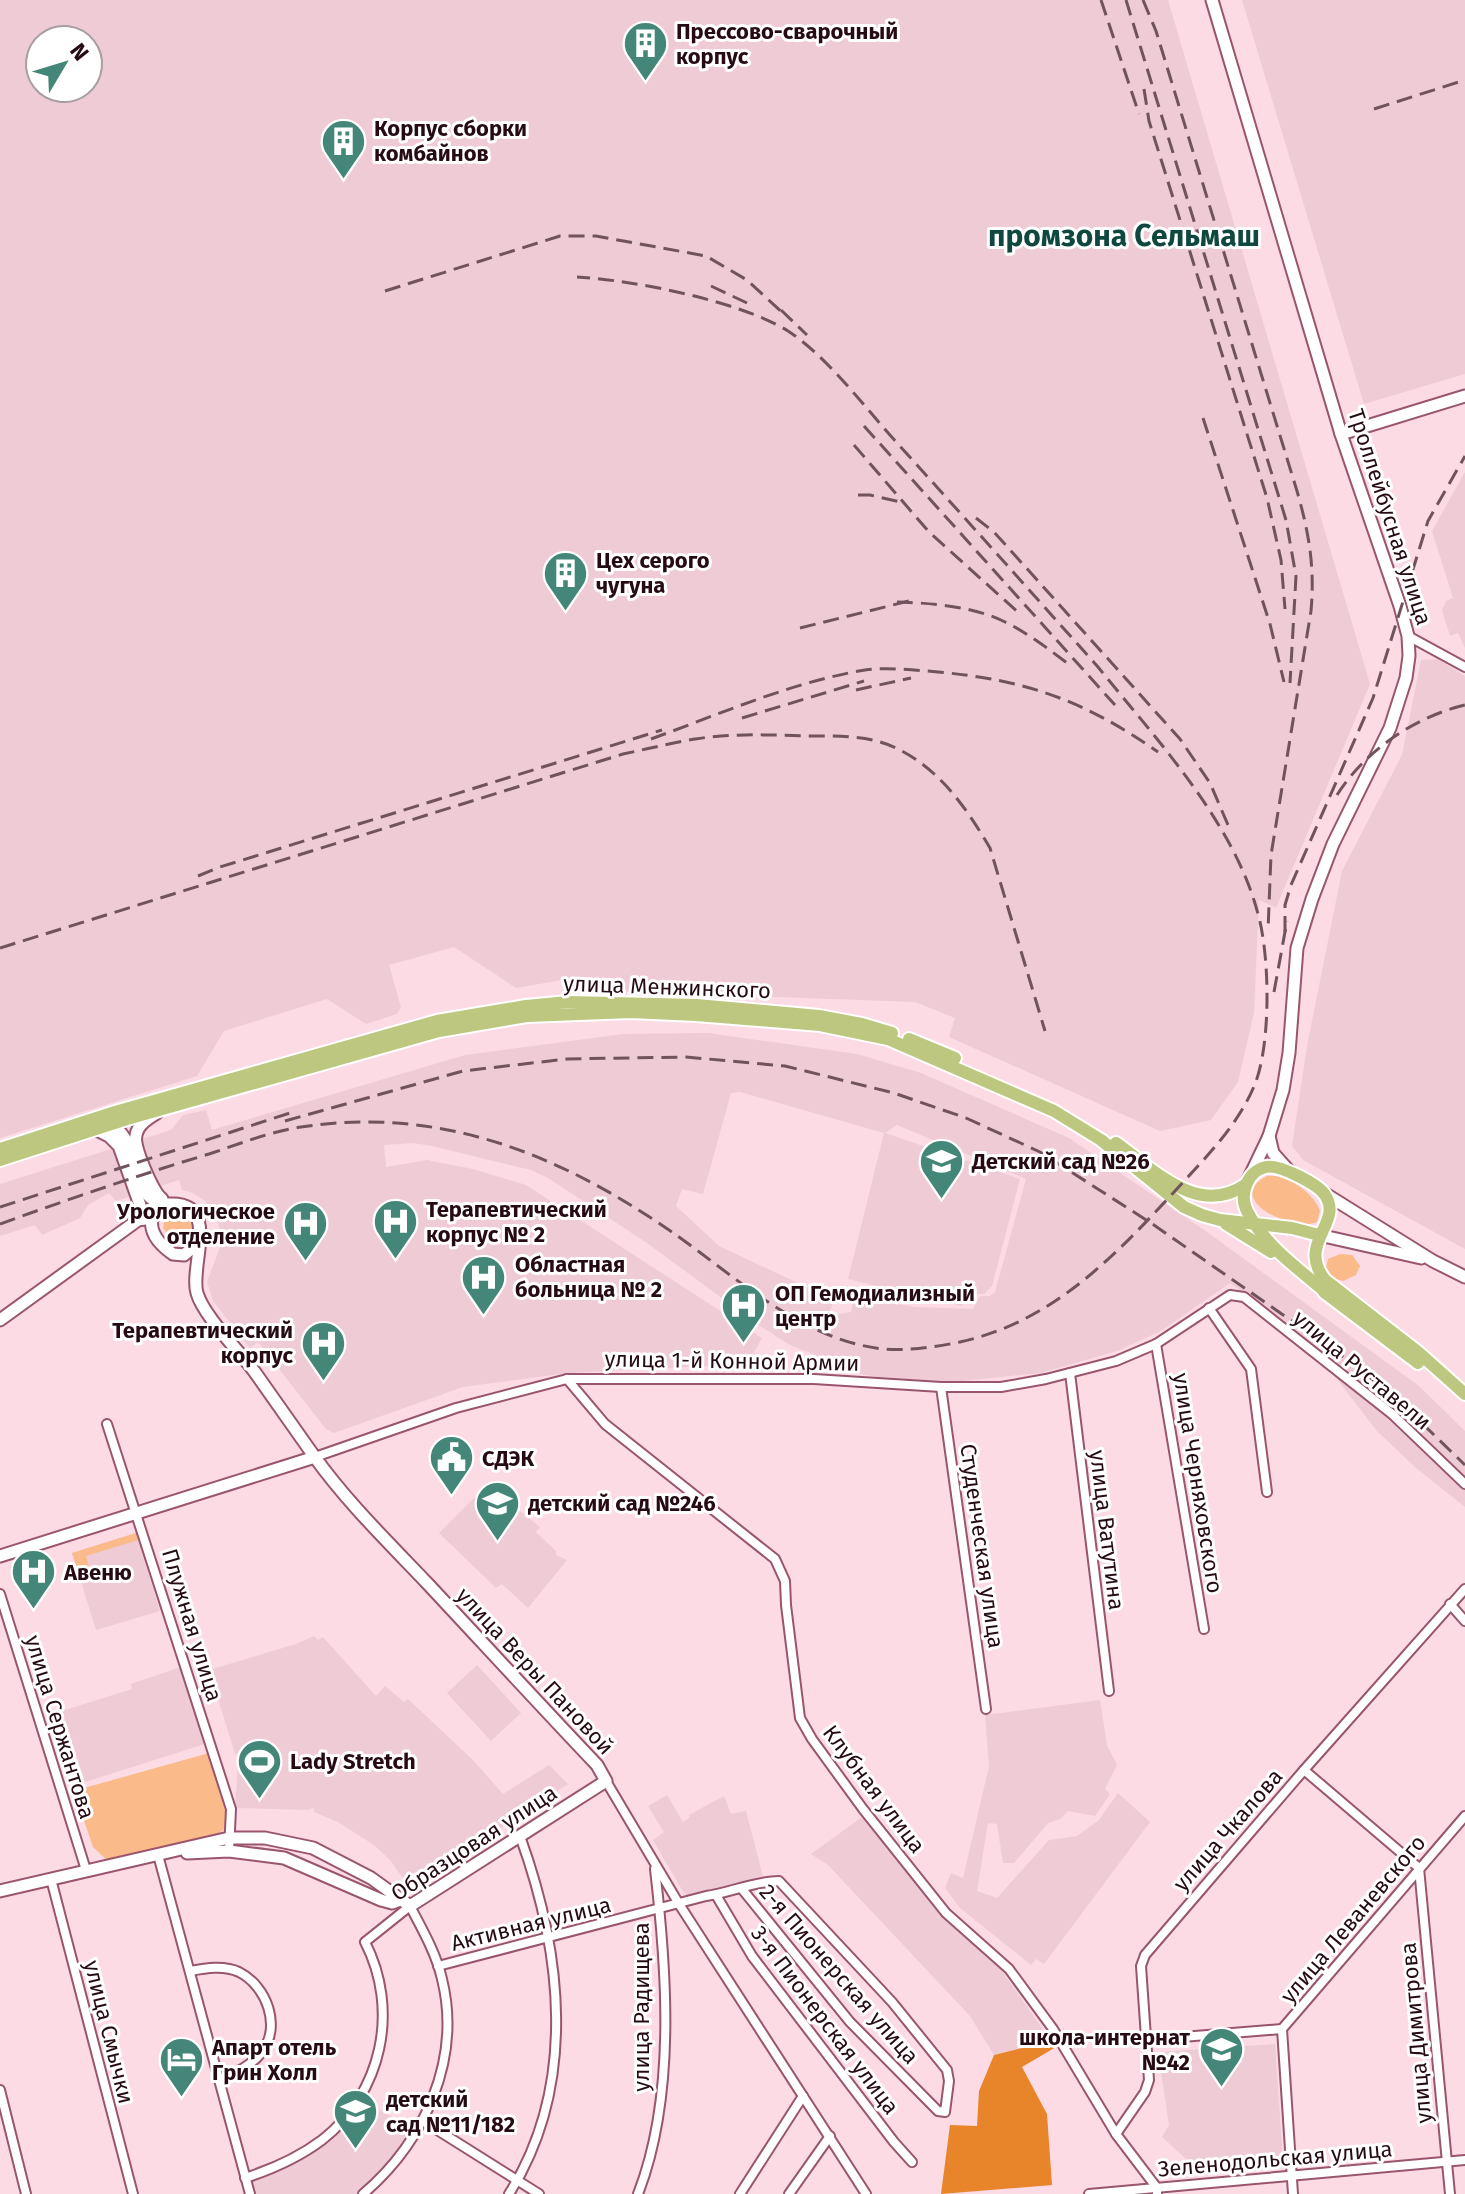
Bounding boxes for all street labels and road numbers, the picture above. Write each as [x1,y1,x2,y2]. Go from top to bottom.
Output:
street label: Троллейбусная улица [1342,405,1438,629]
street label: улица Менжинского [563,970,771,1004]
street label: улица Руставели [1287,1304,1437,1436]
street label: улица 1-й Конной Армии [604,1345,860,1377]
street label: улица Черняховского [1167,1371,1229,1595]
street label: Студенческая улица [954,1442,1010,1650]
street label: улица Ватутина [1084,1448,1130,1612]
street label: Плужная улица [156,1545,228,1705]
street label: улица Веры Пановой [451,1582,619,1760]
street label: улица Сержантова [19,1632,101,1822]
street label: Клубная улица [817,1720,931,1858]
street label: улица Чкалова [1168,1763,1288,1897]
street label: Образцовая улица [386,1779,562,1907]
street label: улица Леваневского [1275,1829,1431,2009]
street label: 2-я Пионерская улица [754,1879,924,2069]
street label: Активная улица [448,1891,614,1957]
street label: 3-я Пионерская улица [745,1920,905,2120]
street label: улица Радищева [628,1922,655,2092]
street label: улица Димитрова [1395,1941,1437,2125]
street label: улица Смычки [78,1957,140,2107]
street label: Зеленодольская улица [1157,2135,1393,2183]

